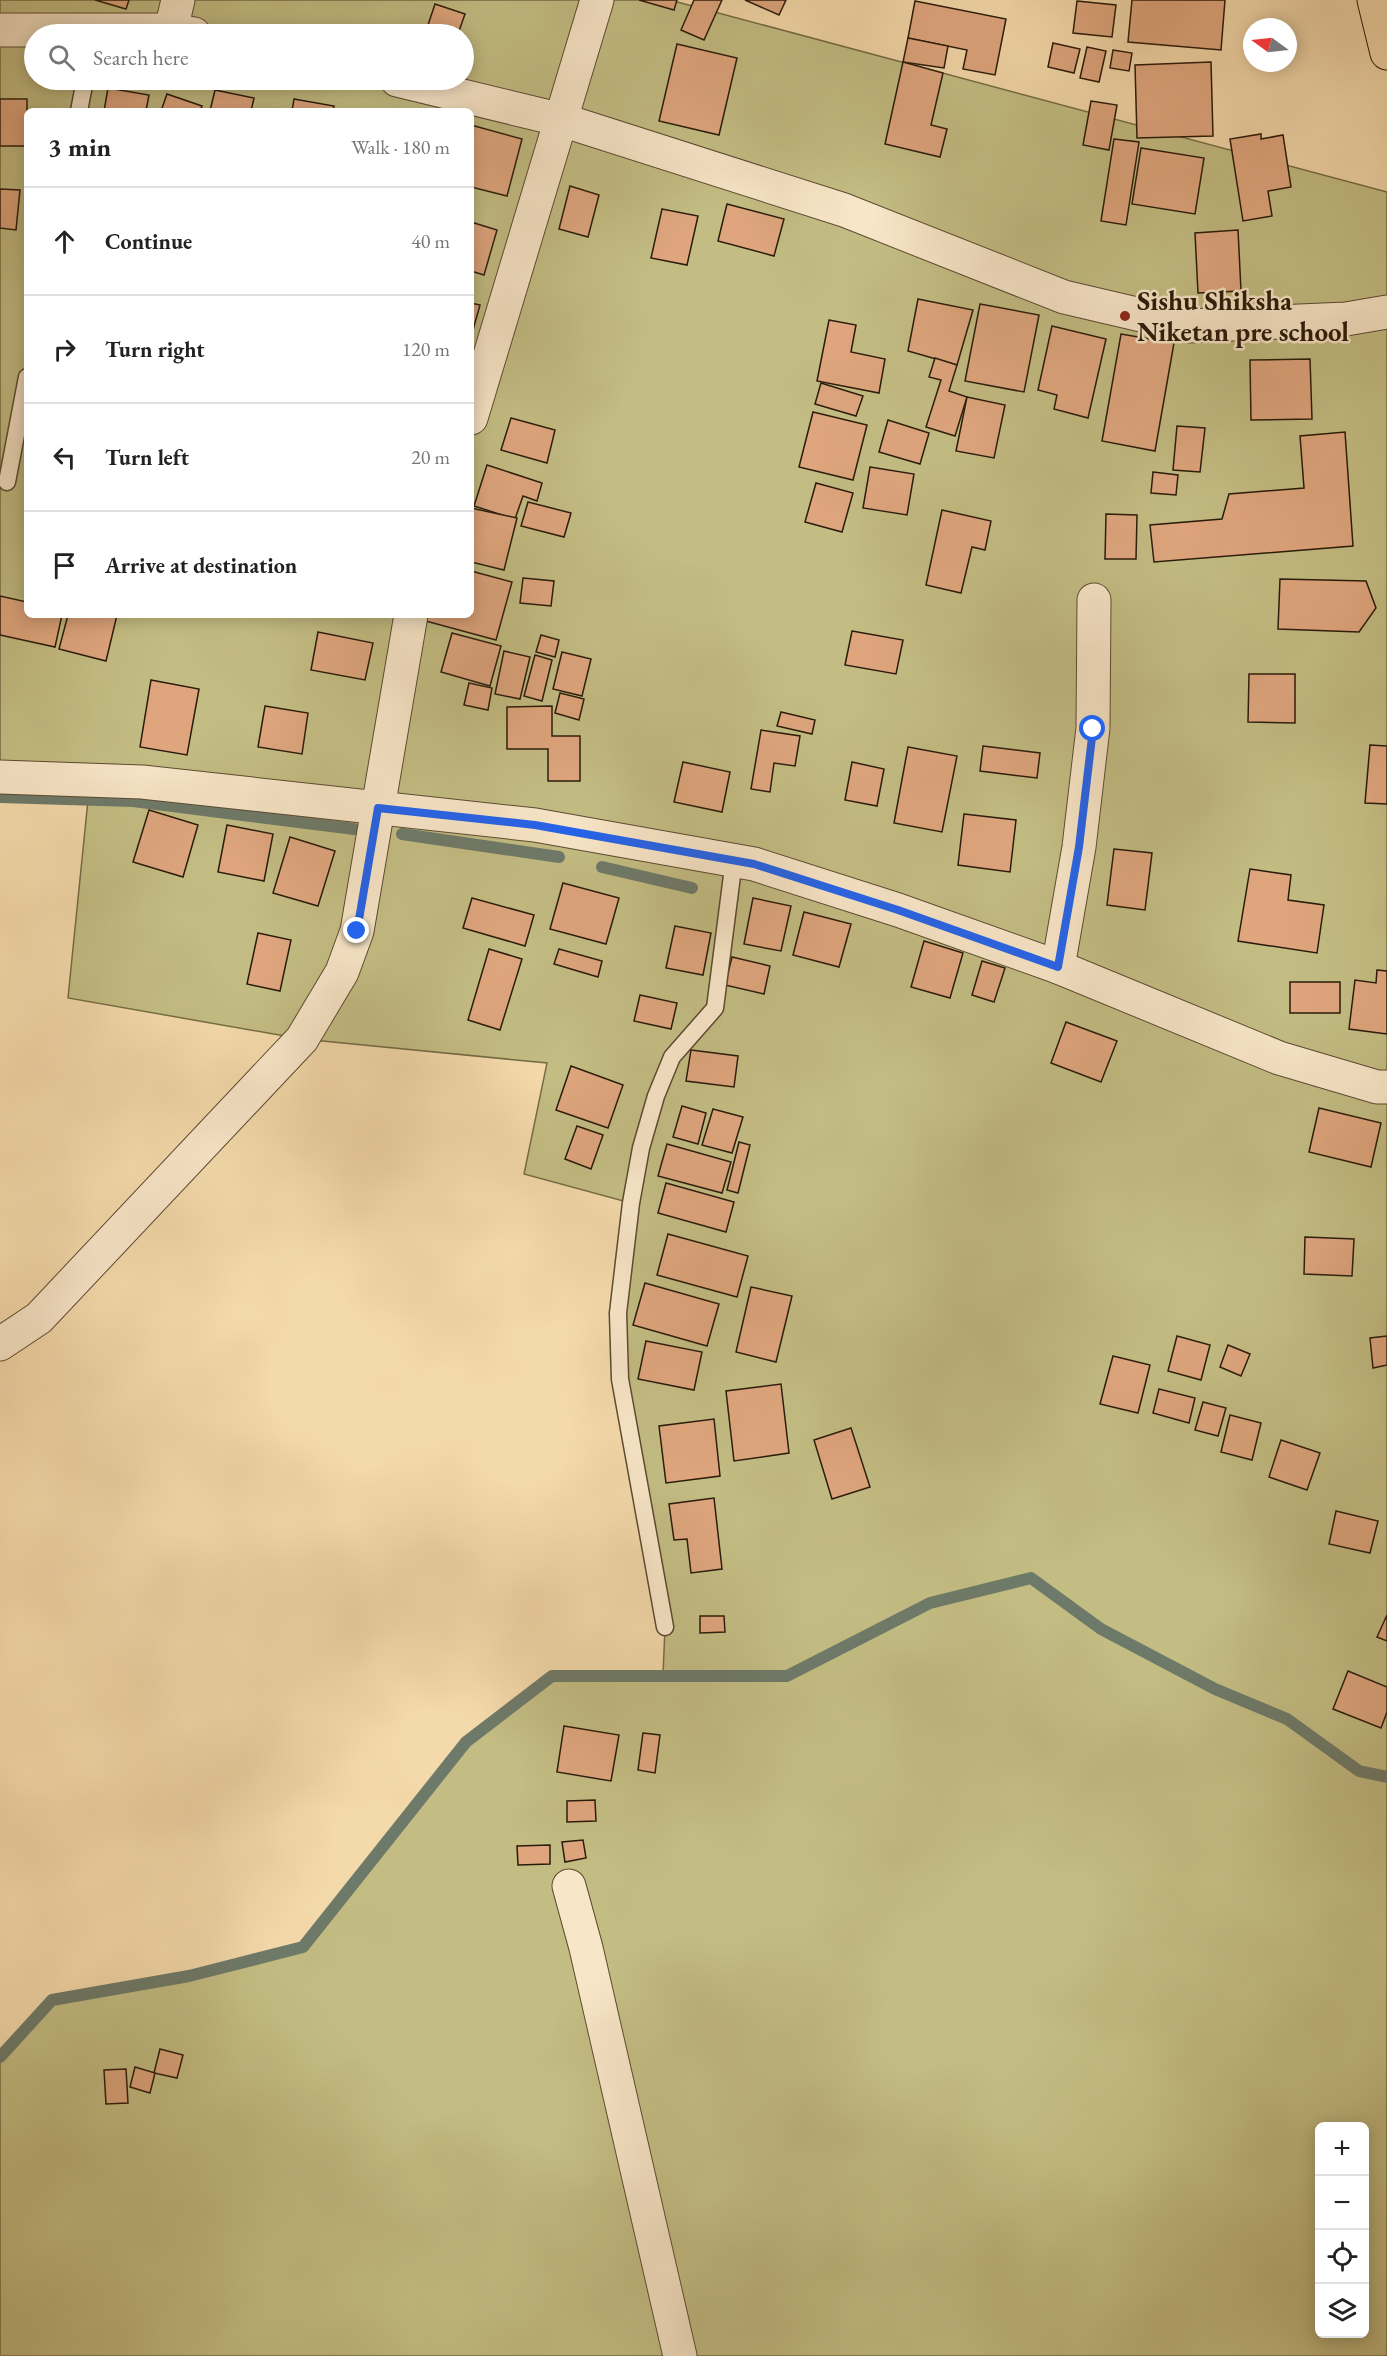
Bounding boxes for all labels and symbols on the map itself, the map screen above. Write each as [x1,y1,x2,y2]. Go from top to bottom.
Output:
north arrow [1243,18,1297,72]
place label: Sishu Shiksha Niketan pre school [1137,283,1349,349]
marker: Sishu Shiksha Niketan pre school [1118,309,1132,323]
route start [1079,715,1105,741]
route end [343,917,369,943]

